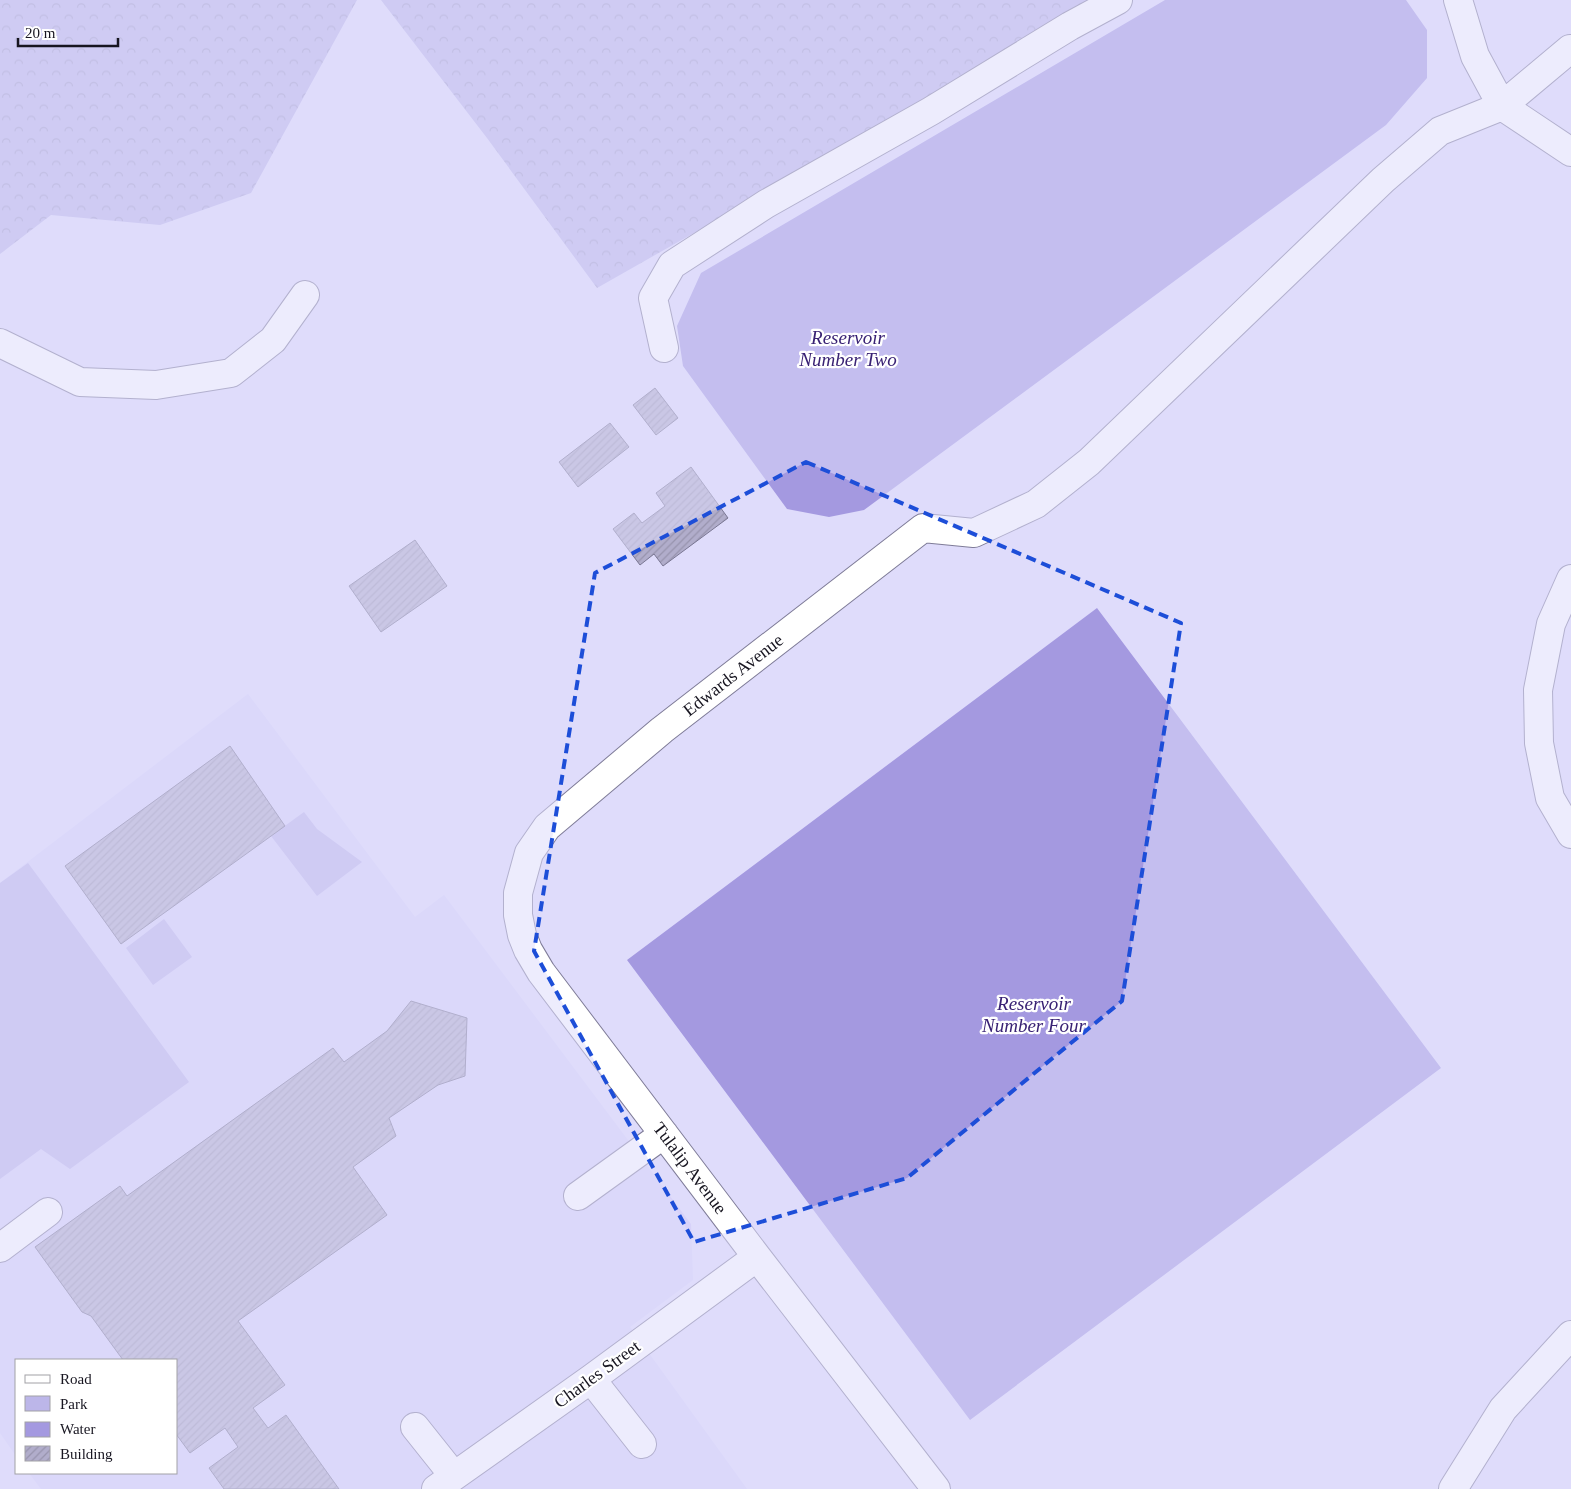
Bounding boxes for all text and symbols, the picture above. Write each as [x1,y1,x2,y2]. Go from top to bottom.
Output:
scale bar [18,15,118,47]
text: 20 m [25,25,56,41]
water label: Reservoir Number Two [798,327,897,370]
street label: Edwards Avenue [679,630,787,720]
water label: Reservoir Number Four [981,993,1087,1036]
street label: Tulalip Avenue [649,1118,731,1218]
street label: Charles Street [550,1336,644,1412]
legend [15,1359,178,1474]
text: Road [60,1371,92,1387]
text: Park [60,1396,88,1412]
text: Water [60,1421,95,1437]
text: Building [60,1446,113,1462]

